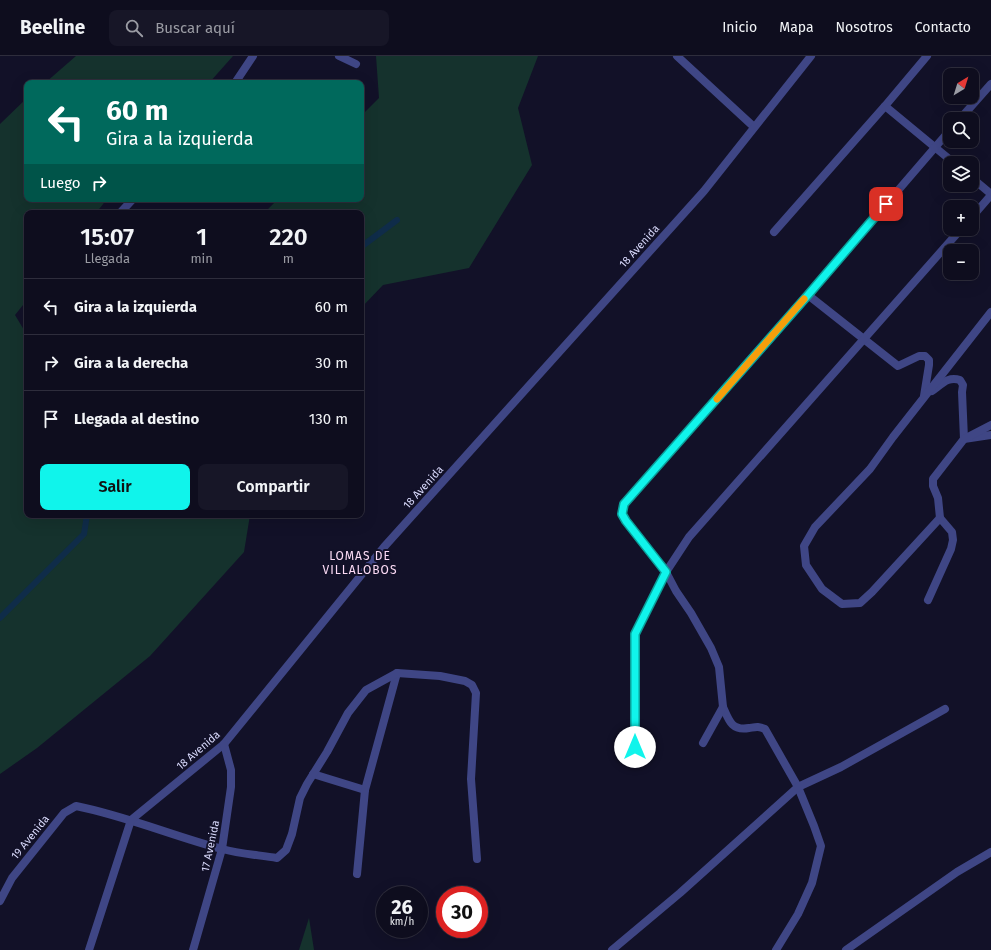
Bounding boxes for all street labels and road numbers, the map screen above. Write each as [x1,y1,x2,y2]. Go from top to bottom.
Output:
street label: 18 Avenida [617,222,662,271]
street label: 18 Avenida [401,463,446,512]
street label: 18 Avenida [174,728,223,773]
street label: 19 Avenida [9,813,52,862]
street label: 17 Avenida [199,819,222,873]

